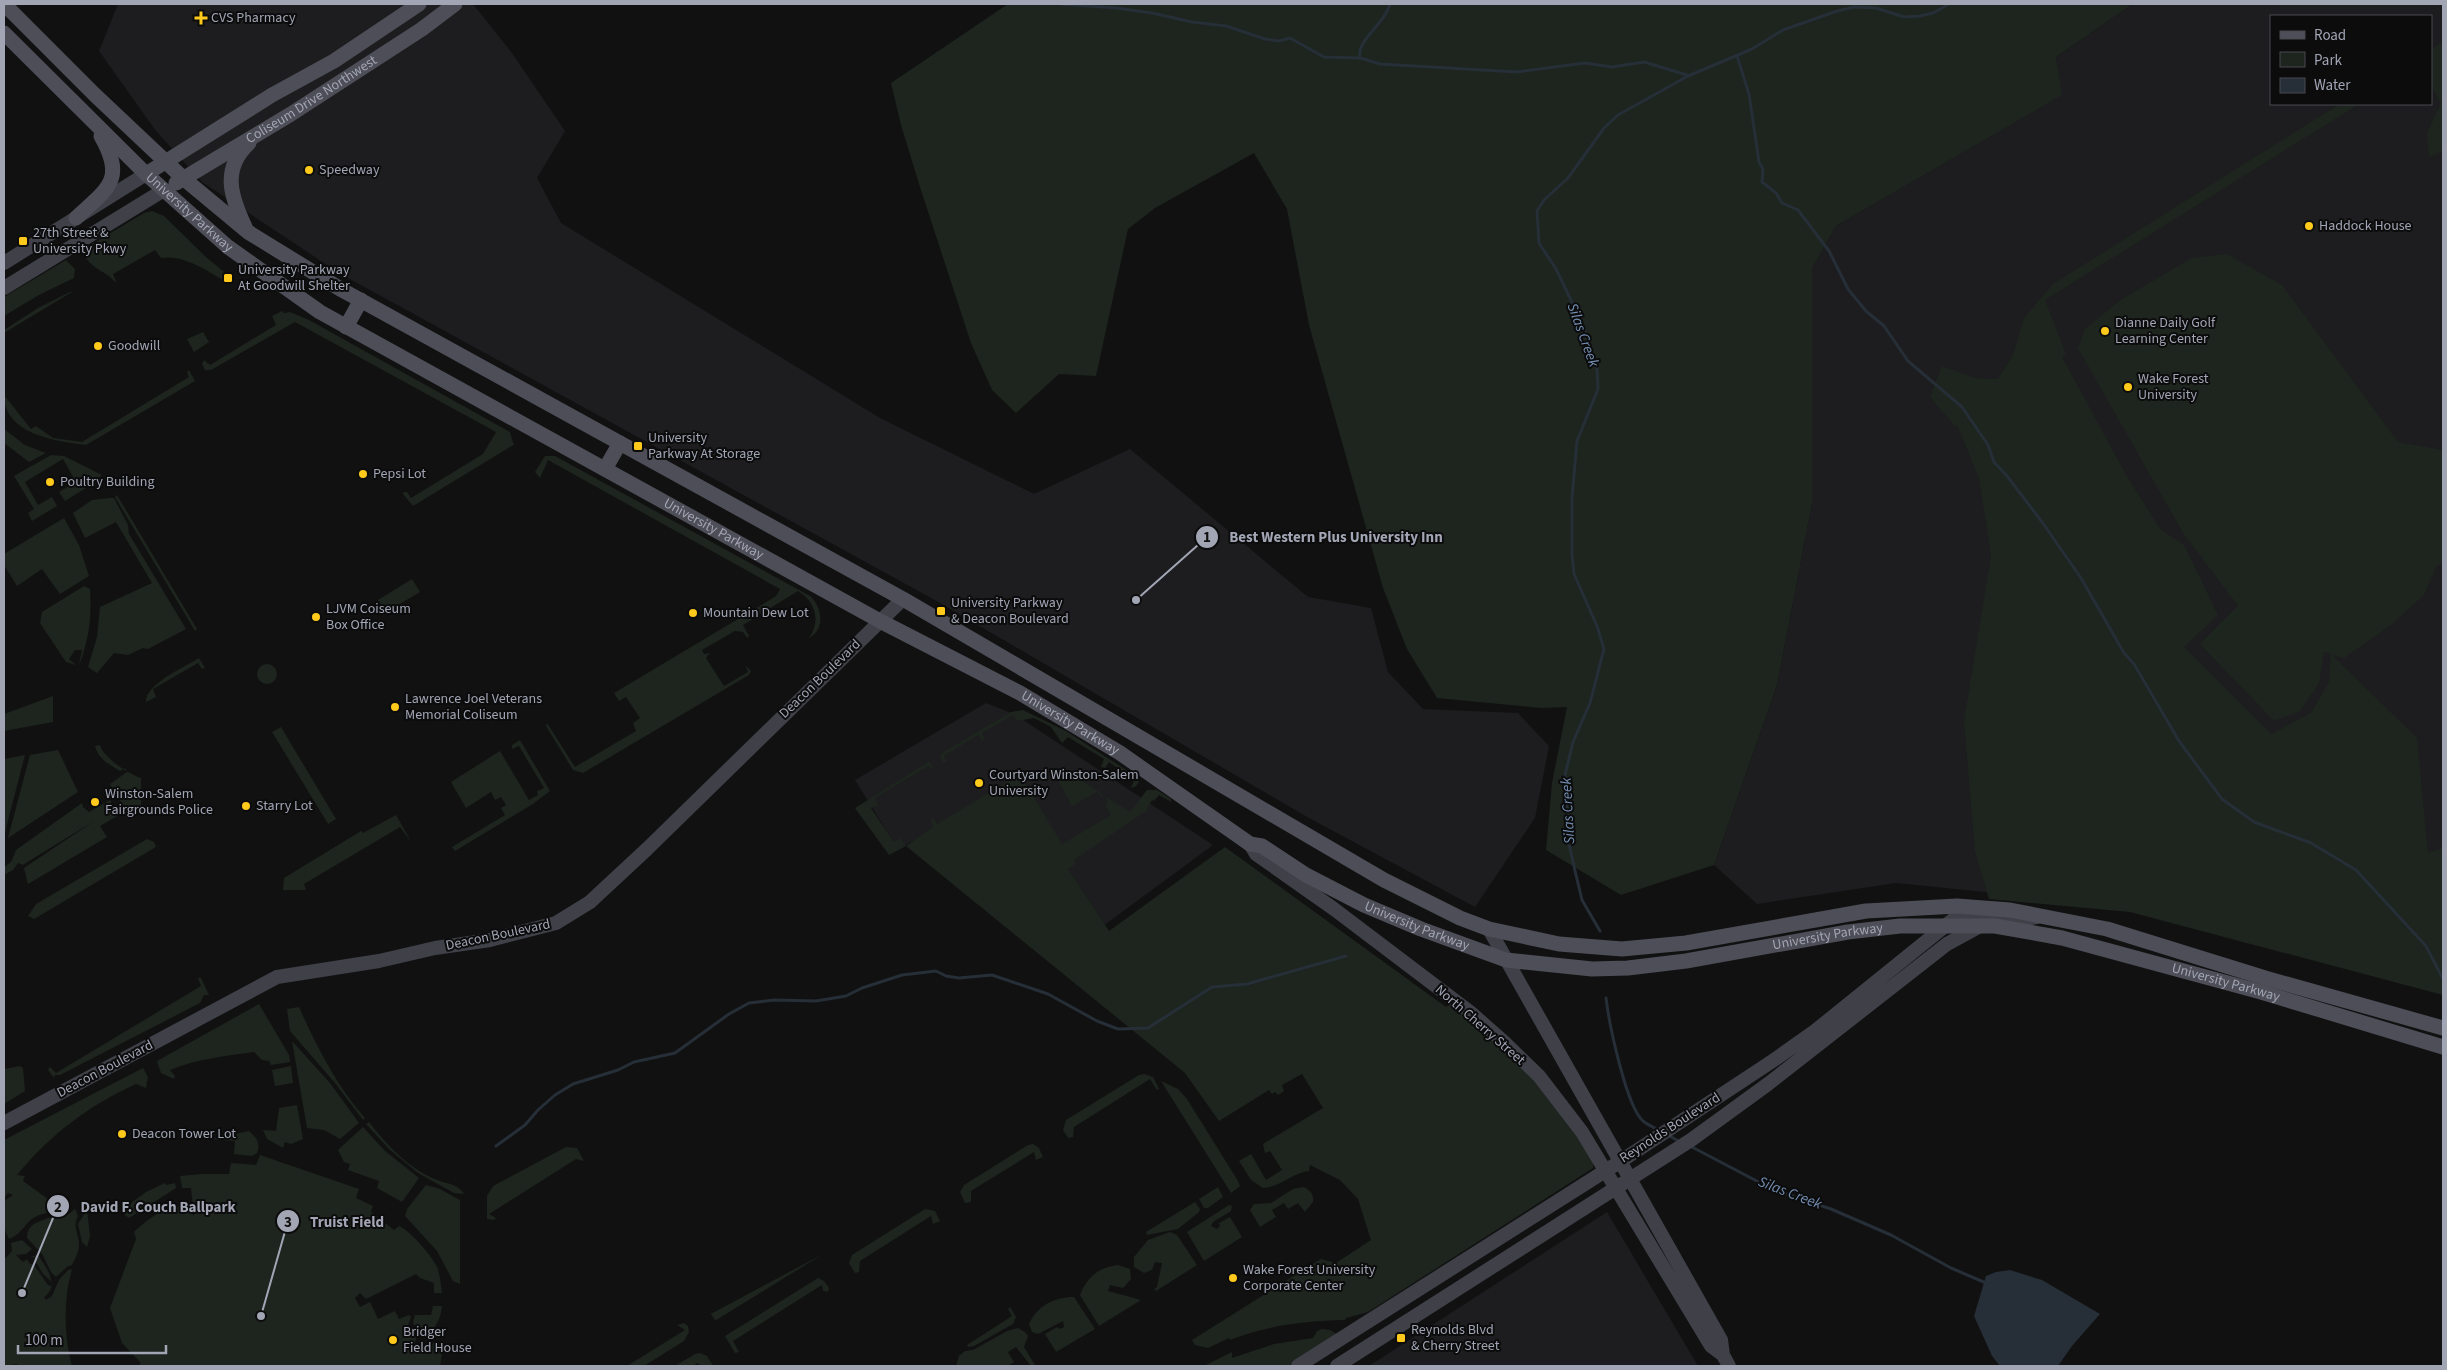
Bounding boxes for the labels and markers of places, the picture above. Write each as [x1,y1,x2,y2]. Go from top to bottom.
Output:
place label: CVS Pharmacy [211,8,296,28]
marker: CVS Pharmacy [195,12,207,24]
place label: Speedway [319,160,380,180]
marker: Speedway [303,164,315,176]
place label: Haddock House [2319,216,2412,236]
marker: Haddock House [2303,220,2315,232]
place label: 27th Street & University Pkwy [33,223,127,259]
marker: 27th Street & University Pkwy [17,235,29,247]
place label: University Parkway At Goodwill Shelter [238,260,350,296]
marker: University Parkway At Goodwill Shelter [222,272,234,284]
place label: Dianne Daily Golf Learning Center [2115,313,2216,349]
marker: Dianne Daily Golf Learning Center [2099,325,2111,337]
place label: Goodwill [108,336,161,356]
marker: Goodwill [92,340,104,352]
place label: Wake Forest University [2138,369,2209,405]
marker: Wake Forest University [2122,381,2134,393]
place label: University Parkway At Storage [648,428,760,464]
marker: University Parkway At Storage [632,440,644,452]
place label: Pepsi Lot [373,464,426,484]
marker: Pepsi Lot [357,468,369,480]
place label: Poultry Building [60,472,154,492]
marker: Poultry Building [44,476,56,488]
callout: Best Western Plus University Inn [1194,522,1453,552]
place label: University Parkway & Deacon Boulevard [951,593,1069,629]
place label: LJVM Coiseum Box Office [326,599,411,635]
place label: Mountain Dew Lot [703,603,809,623]
marker: University Parkway & Deacon Boulevard [935,605,947,617]
marker: Mountain Dew Lot [687,607,699,619]
marker: LJVM Coiseum Box Office [310,611,322,623]
place label: Lawrence Joel Veterans Memorial Coliseum [405,689,542,725]
marker: Lawrence Joel Veterans Memorial Coliseum [389,701,401,713]
place label: Courtyard Winston-Salem University [989,765,1139,801]
marker: Courtyard Winston-Salem University [973,777,985,789]
place label: Winston-Salem Fairgrounds Police [105,784,213,820]
marker: Winston-Salem Fairgrounds Police [89,796,101,808]
place label: Starry Lot [256,796,313,816]
marker: Starry Lot [240,800,252,812]
place label: Deacon Tower Lot [132,1124,236,1144]
marker: Deacon Tower Lot [116,1128,128,1140]
callout: David F. Couch Ballpark [45,1191,245,1221]
callout: Truist Field [275,1206,394,1236]
place label: Wake Forest University Corporate Center [1243,1260,1376,1296]
marker: Wake Forest University Corporate Center [1227,1272,1239,1284]
place label: Reynolds Blvd & Cherry Street [1411,1320,1500,1356]
place label: Bridger Field House [403,1322,472,1358]
marker: Reynolds Blvd & Cherry Street [1395,1332,1407,1344]
marker: Bridger Field House [387,1334,399,1346]

